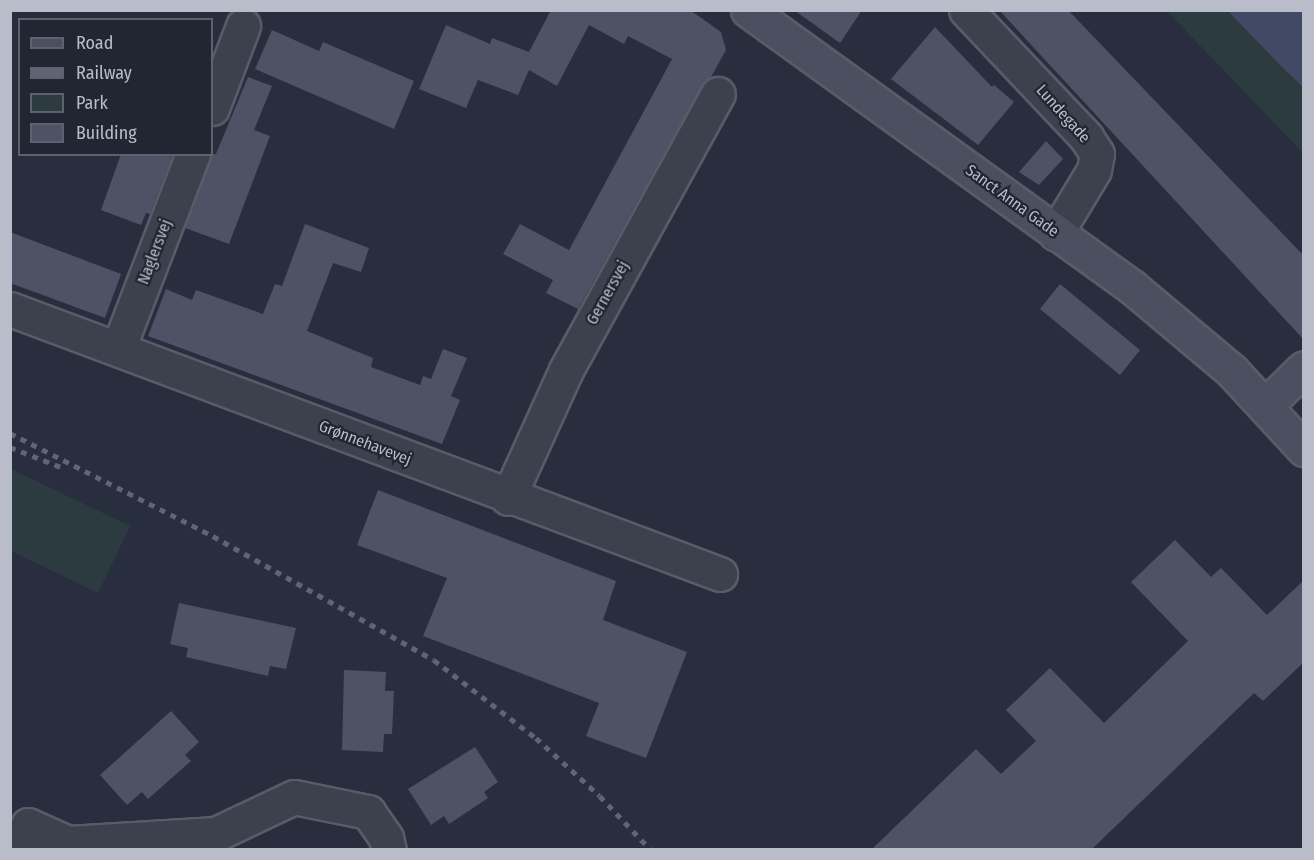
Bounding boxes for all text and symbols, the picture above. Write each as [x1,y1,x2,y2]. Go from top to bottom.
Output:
legend [18,18,213,156]
text: Road [76,32,113,54]
text: Railway [76,62,132,84]
street label: Lundegade [1032,81,1094,147]
text: Park [76,92,108,114]
text: Building [76,122,137,144]
street label: Sanct Anna Gade [962,161,1062,241]
street label: Naglersvej [134,217,176,287]
street label: Gernersvej [583,258,633,328]
street label: Grønnehavevej [316,417,414,469]

